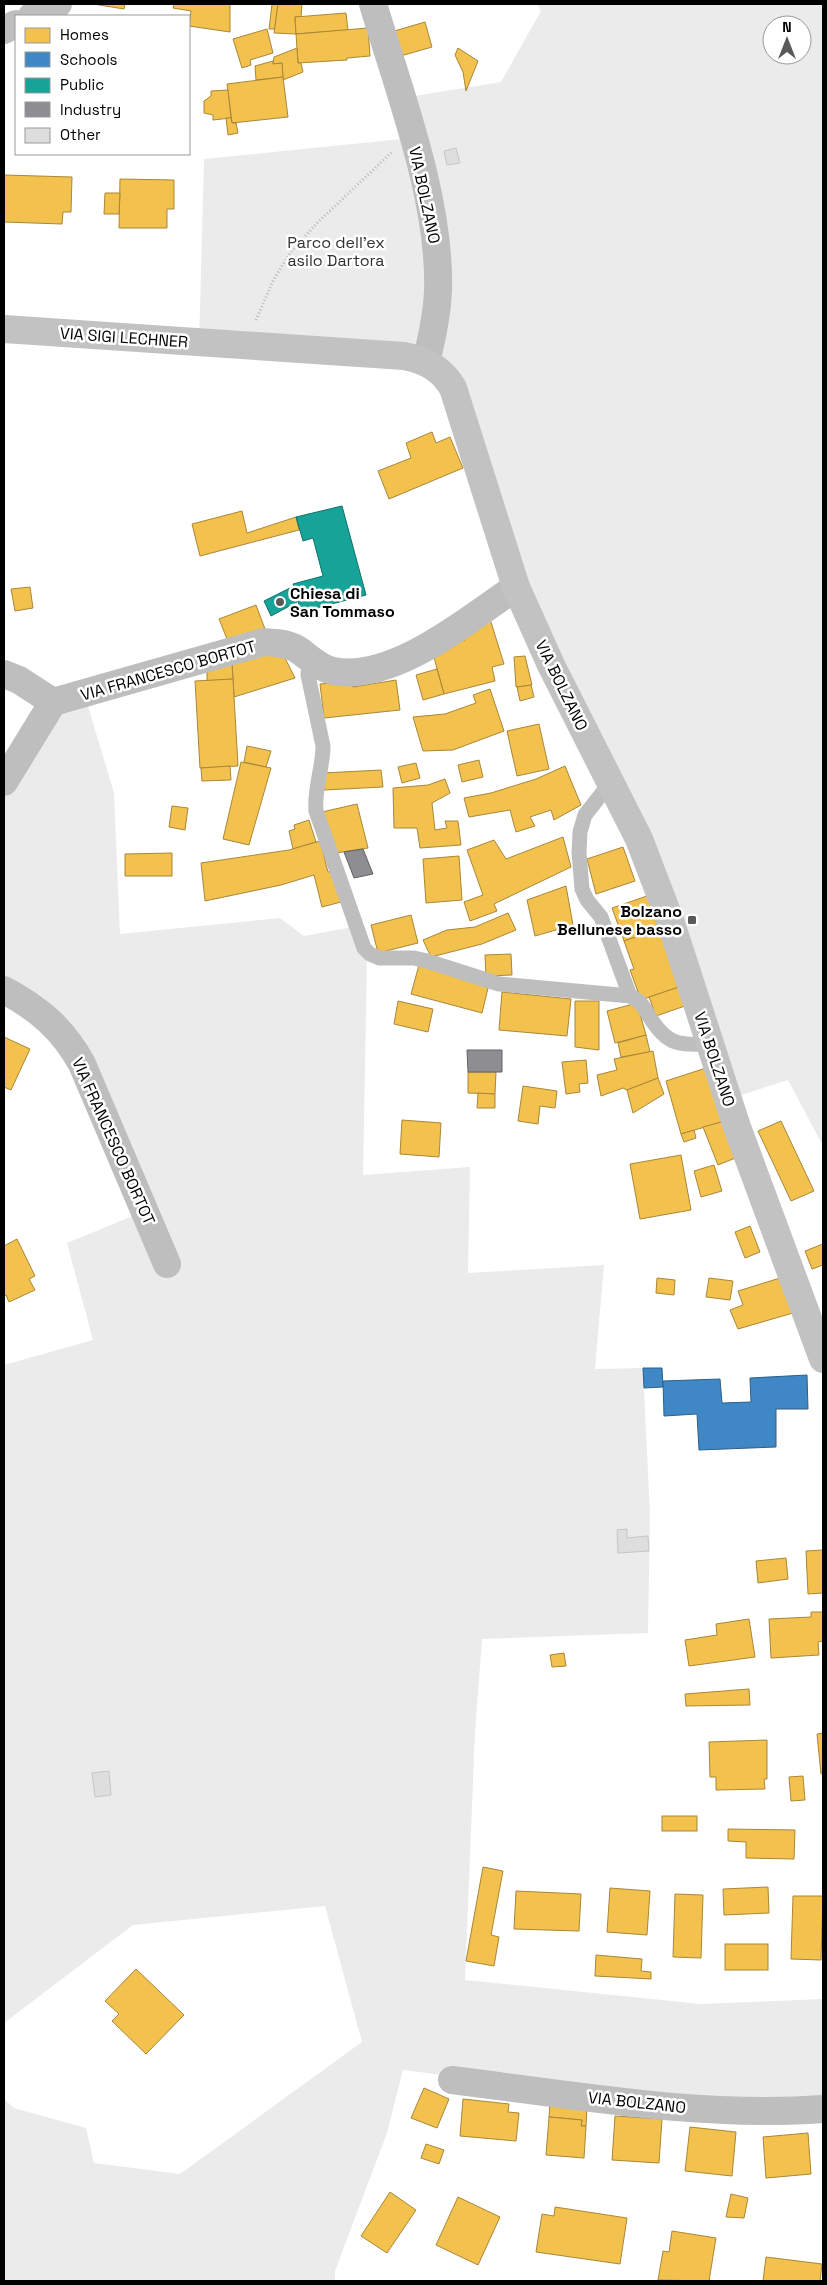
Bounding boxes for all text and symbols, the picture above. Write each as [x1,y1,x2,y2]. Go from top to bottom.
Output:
legend [15,15,190,155]
north arrow [762,15,812,65]
text: N [782,18,792,36]
text: Homes [60,25,109,44]
text: Schools [60,50,118,69]
text: Public [60,75,104,94]
text: Industry [60,100,121,119]
text: Other [60,125,101,144]
street label: VIA BOLZANO [404,145,445,245]
park label: Parco dell'ex asilo Dartora [287,232,385,271]
street label: VIA SIGI LECHNER [59,323,189,352]
place label: Chiesa di San Tommaso [290,583,395,622]
marker: Chiesa di San Tommaso [274,596,286,608]
street label: VIA FRANCESCO BORTOT [78,635,258,706]
street label: VIA BOLZANO [531,636,593,734]
place label: Bolzano Bellunese basso [557,901,682,940]
marker: Bolzano Bellunese basso [686,914,698,926]
street label: VIA BOLZANO [689,1009,740,1109]
street label: VIA FRANCESCO BORTOT [67,1054,160,1228]
street label: VIA BOLZANO [587,2087,687,2118]

